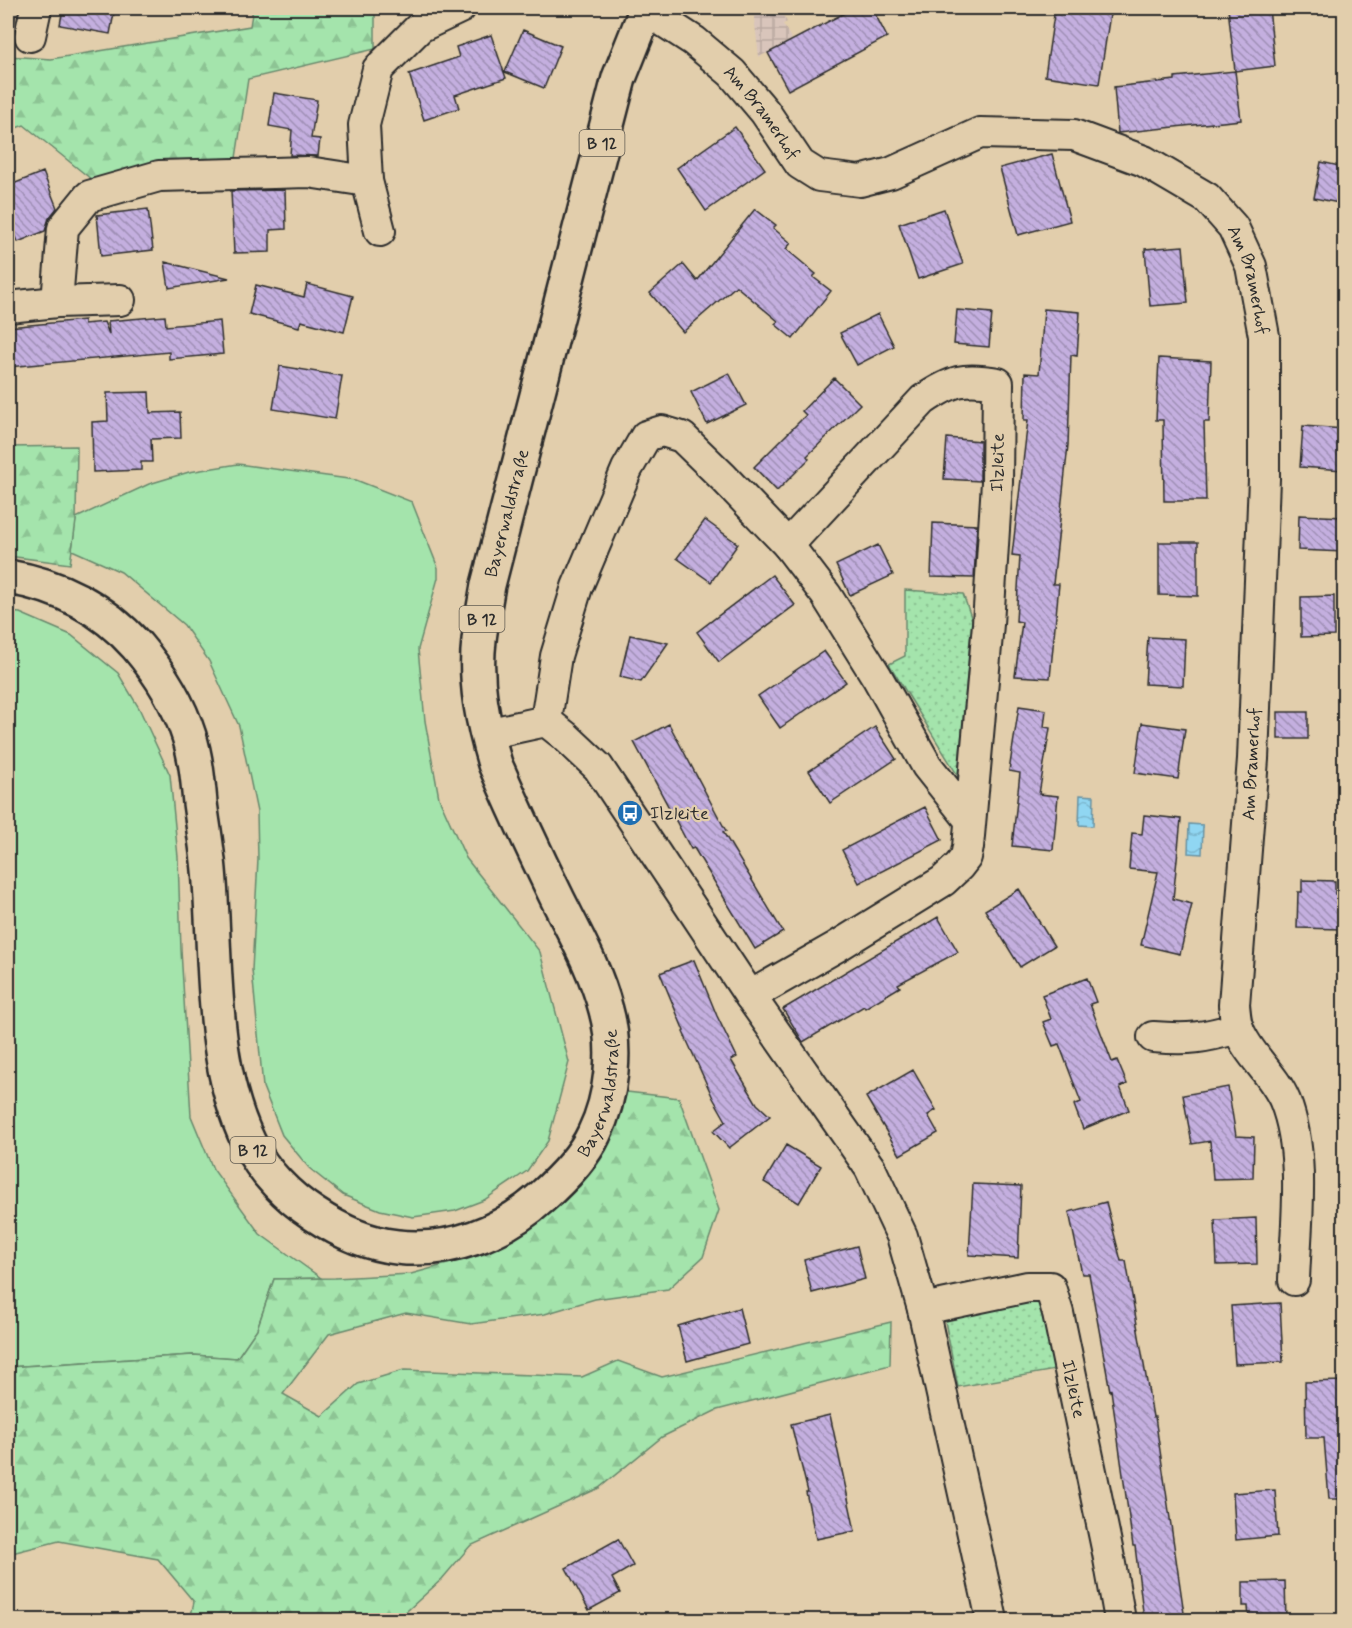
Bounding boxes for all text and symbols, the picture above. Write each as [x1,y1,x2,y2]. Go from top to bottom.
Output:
street label: Am Bramerhof [718,60,805,165]
road number: B 12 [580,130,624,156]
street label: Am Bramerhof [1221,222,1275,337]
street label: Ilzleite [985,433,1010,493]
street label: Bayerwaldstraße [479,447,536,580]
road number: B 12 [460,606,504,632]
street label: Am Bramerhof [1237,707,1267,821]
bus stop icon: Ilzleite [615,798,645,828]
place label: Ilzleite [650,802,709,826]
street label: Bayerwaldstraße [572,1028,625,1162]
road number: B 12 [230,1137,276,1163]
street label: Ilzleite [1055,1358,1091,1420]

